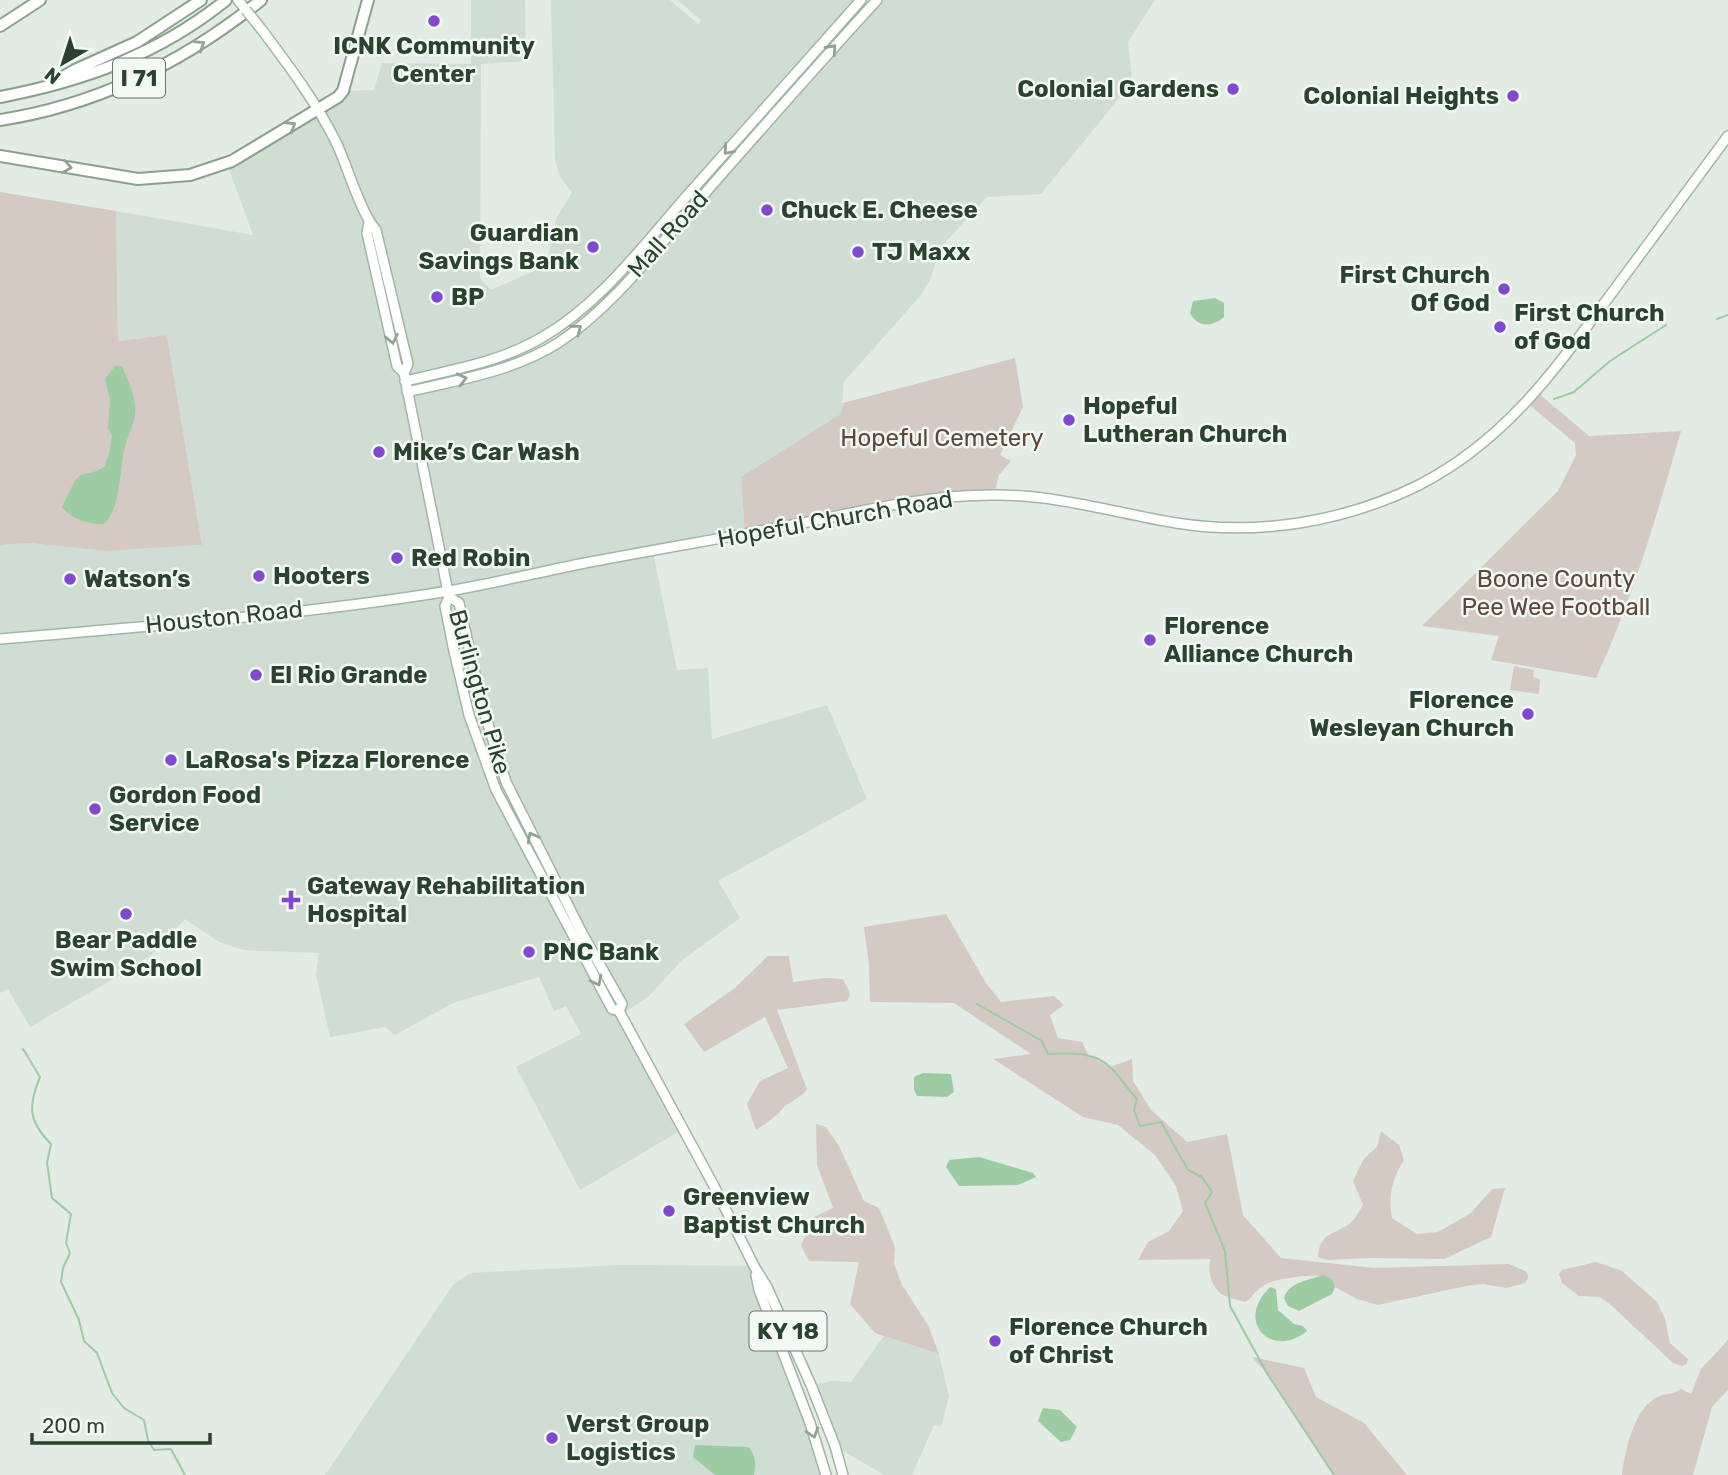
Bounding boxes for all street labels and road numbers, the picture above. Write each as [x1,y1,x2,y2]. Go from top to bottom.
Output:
road number: I 71 [113,58,165,97]
street label: Mall Road [622,185,714,283]
street label: Hopeful Church Road [715,485,955,553]
street label: Houston Road [144,595,304,639]
street label: Burlington Pike [443,606,517,778]
road number: KY 18 [750,1312,826,1350]

